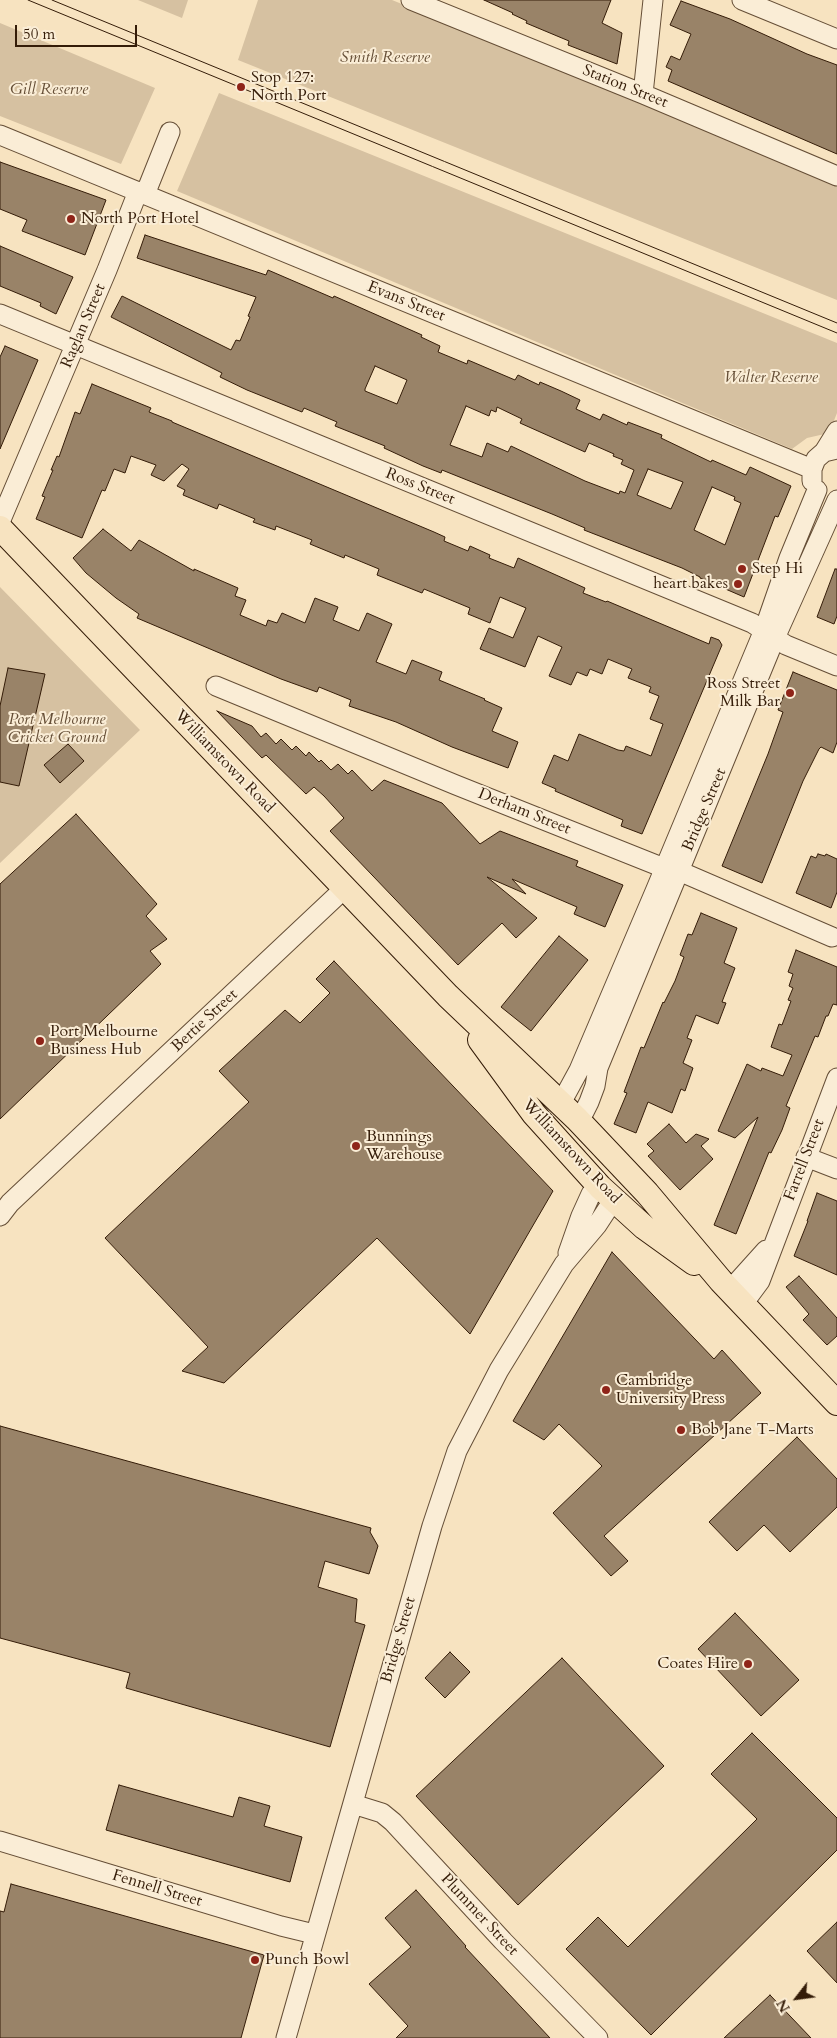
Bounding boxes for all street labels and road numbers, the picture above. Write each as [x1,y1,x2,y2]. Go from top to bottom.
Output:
street label: Station Street [580,61,670,113]
street label: Evans Street [364,278,448,326]
street label: Raglan Street [58,281,110,371]
street label: Ross Street [382,464,458,510]
street label: Williamstown Road [170,707,278,817]
street label: Bridge Street [679,765,731,855]
street label: Derham Street [475,785,573,839]
street label: Bertie Street [168,985,242,1057]
street label: Williamstown Road [518,1096,624,1208]
street label: Farrell Street [781,1116,829,1204]
street label: Bridge Street [378,1595,420,1685]
street label: Fennell Street [110,1866,204,1912]
street label: Plummer Street [436,1870,522,1960]

